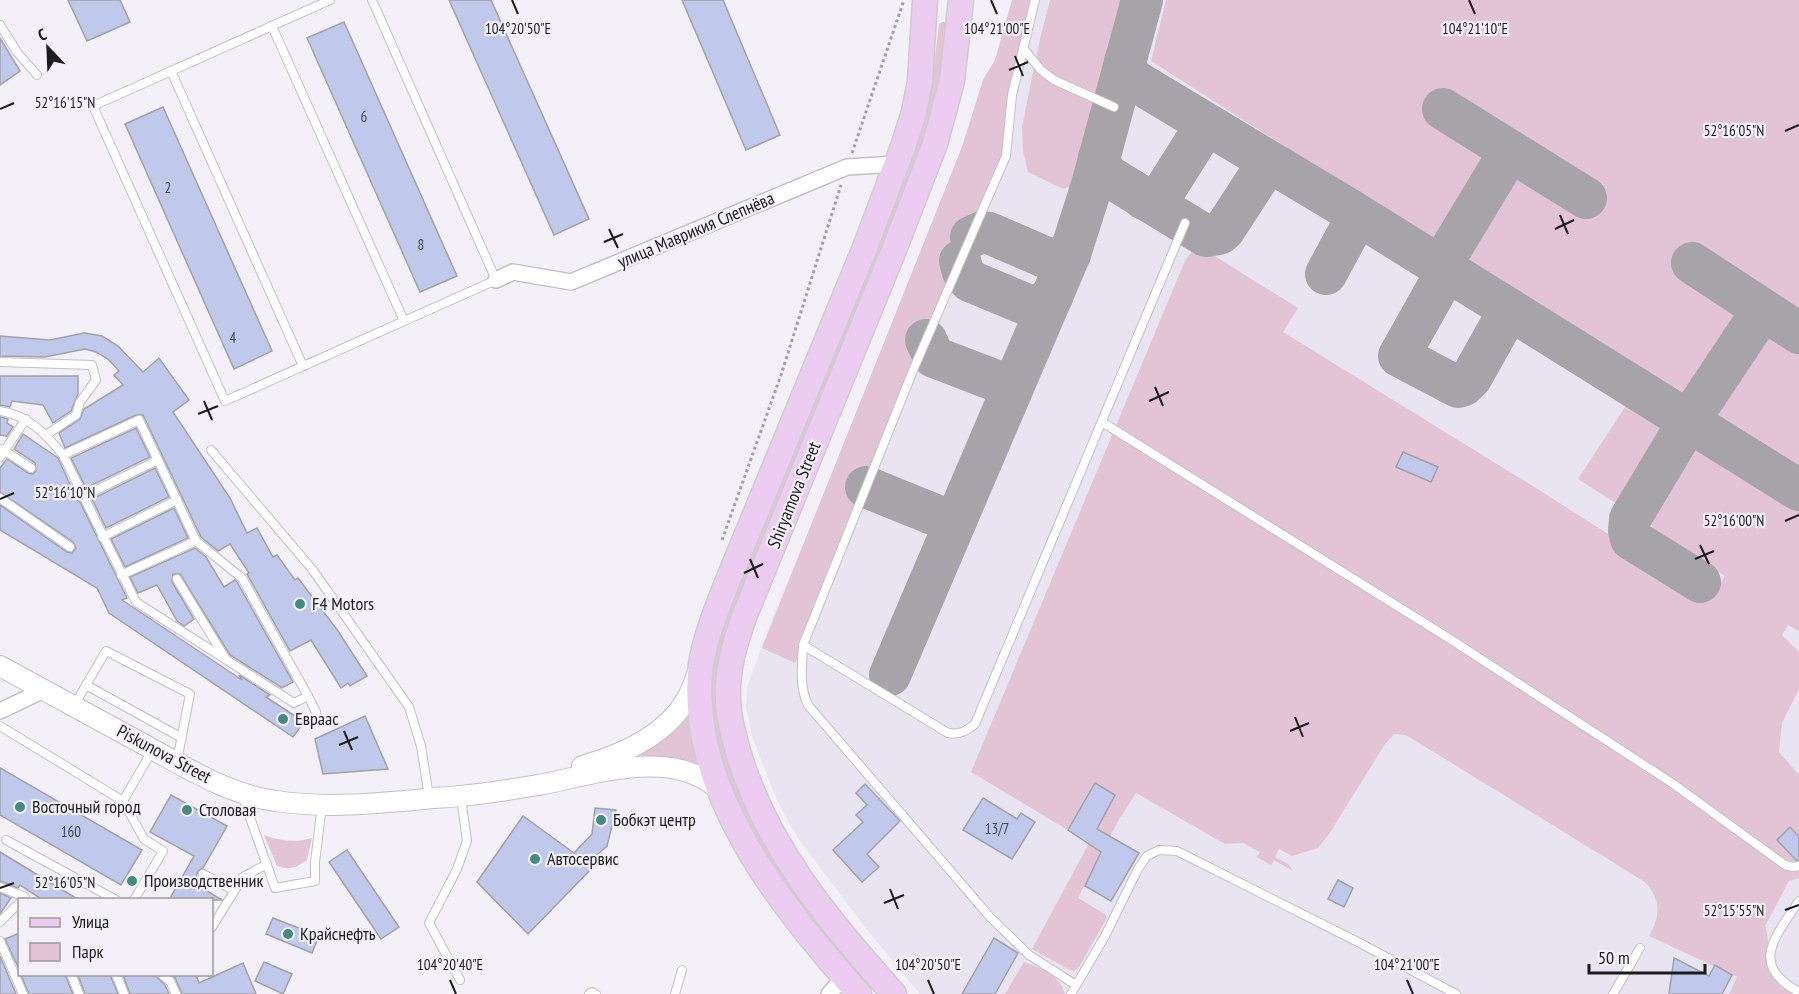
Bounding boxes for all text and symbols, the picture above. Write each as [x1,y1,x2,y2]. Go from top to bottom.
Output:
north arrow [18,18,78,78]
text: 104°20'50"E [485,19,551,38]
text: 104°21'00"E [964,19,1030,38]
text: 104°21'10"E [1442,19,1508,38]
text: С [35,23,50,45]
text: 52°16'15"N [35,93,95,112]
house number: 6 [361,107,368,126]
text: 52°16'05"N [1704,121,1764,140]
house number: 2 [165,178,171,197]
street label: улица Маврикия Слепнёва [614,186,778,273]
house number: 8 [418,235,424,254]
house number: 4 [230,328,237,347]
street label: Shiryamova Street [762,438,825,552]
text: 52°16'10"N [35,483,95,502]
text: 52°16'00"N [1704,511,1764,530]
place label: F4 Motors [312,592,374,615]
marker: F4 Motors [293,597,307,611]
place label: Евраас [295,707,339,730]
marker: Евраас [276,712,290,726]
street label: Piskunova Street [113,719,215,788]
place label: Восточный город [32,795,141,818]
place label: Столовая [199,798,256,821]
marker: Восточный город [13,800,27,814]
marker: Столовая [180,803,194,817]
place label: Бобкэт центр [613,808,696,831]
marker: Бобкэт центр [594,813,608,827]
house number: 13/7 [985,819,1009,838]
house number: 160 [61,822,81,841]
place label: Автосервис [547,847,620,870]
marker: Автосервис [528,852,542,866]
place label: Производственник [144,869,263,892]
text: 52°16'05"N [35,873,95,892]
marker: Производственник [125,874,139,888]
legend [18,898,213,976]
text: 52°15'55"N [1704,901,1764,920]
text: Улица [72,910,109,933]
place label: Крайснефть [300,922,376,945]
marker: Крайснефть [281,927,295,941]
scale bar [1589,937,1704,975]
text: Парк [72,940,103,963]
text: 50 m [1598,946,1630,969]
text: 104°20'40"E [417,955,483,974]
text: 104°20'50"E [895,955,961,974]
text: 104°21'00"E [1374,955,1440,974]

